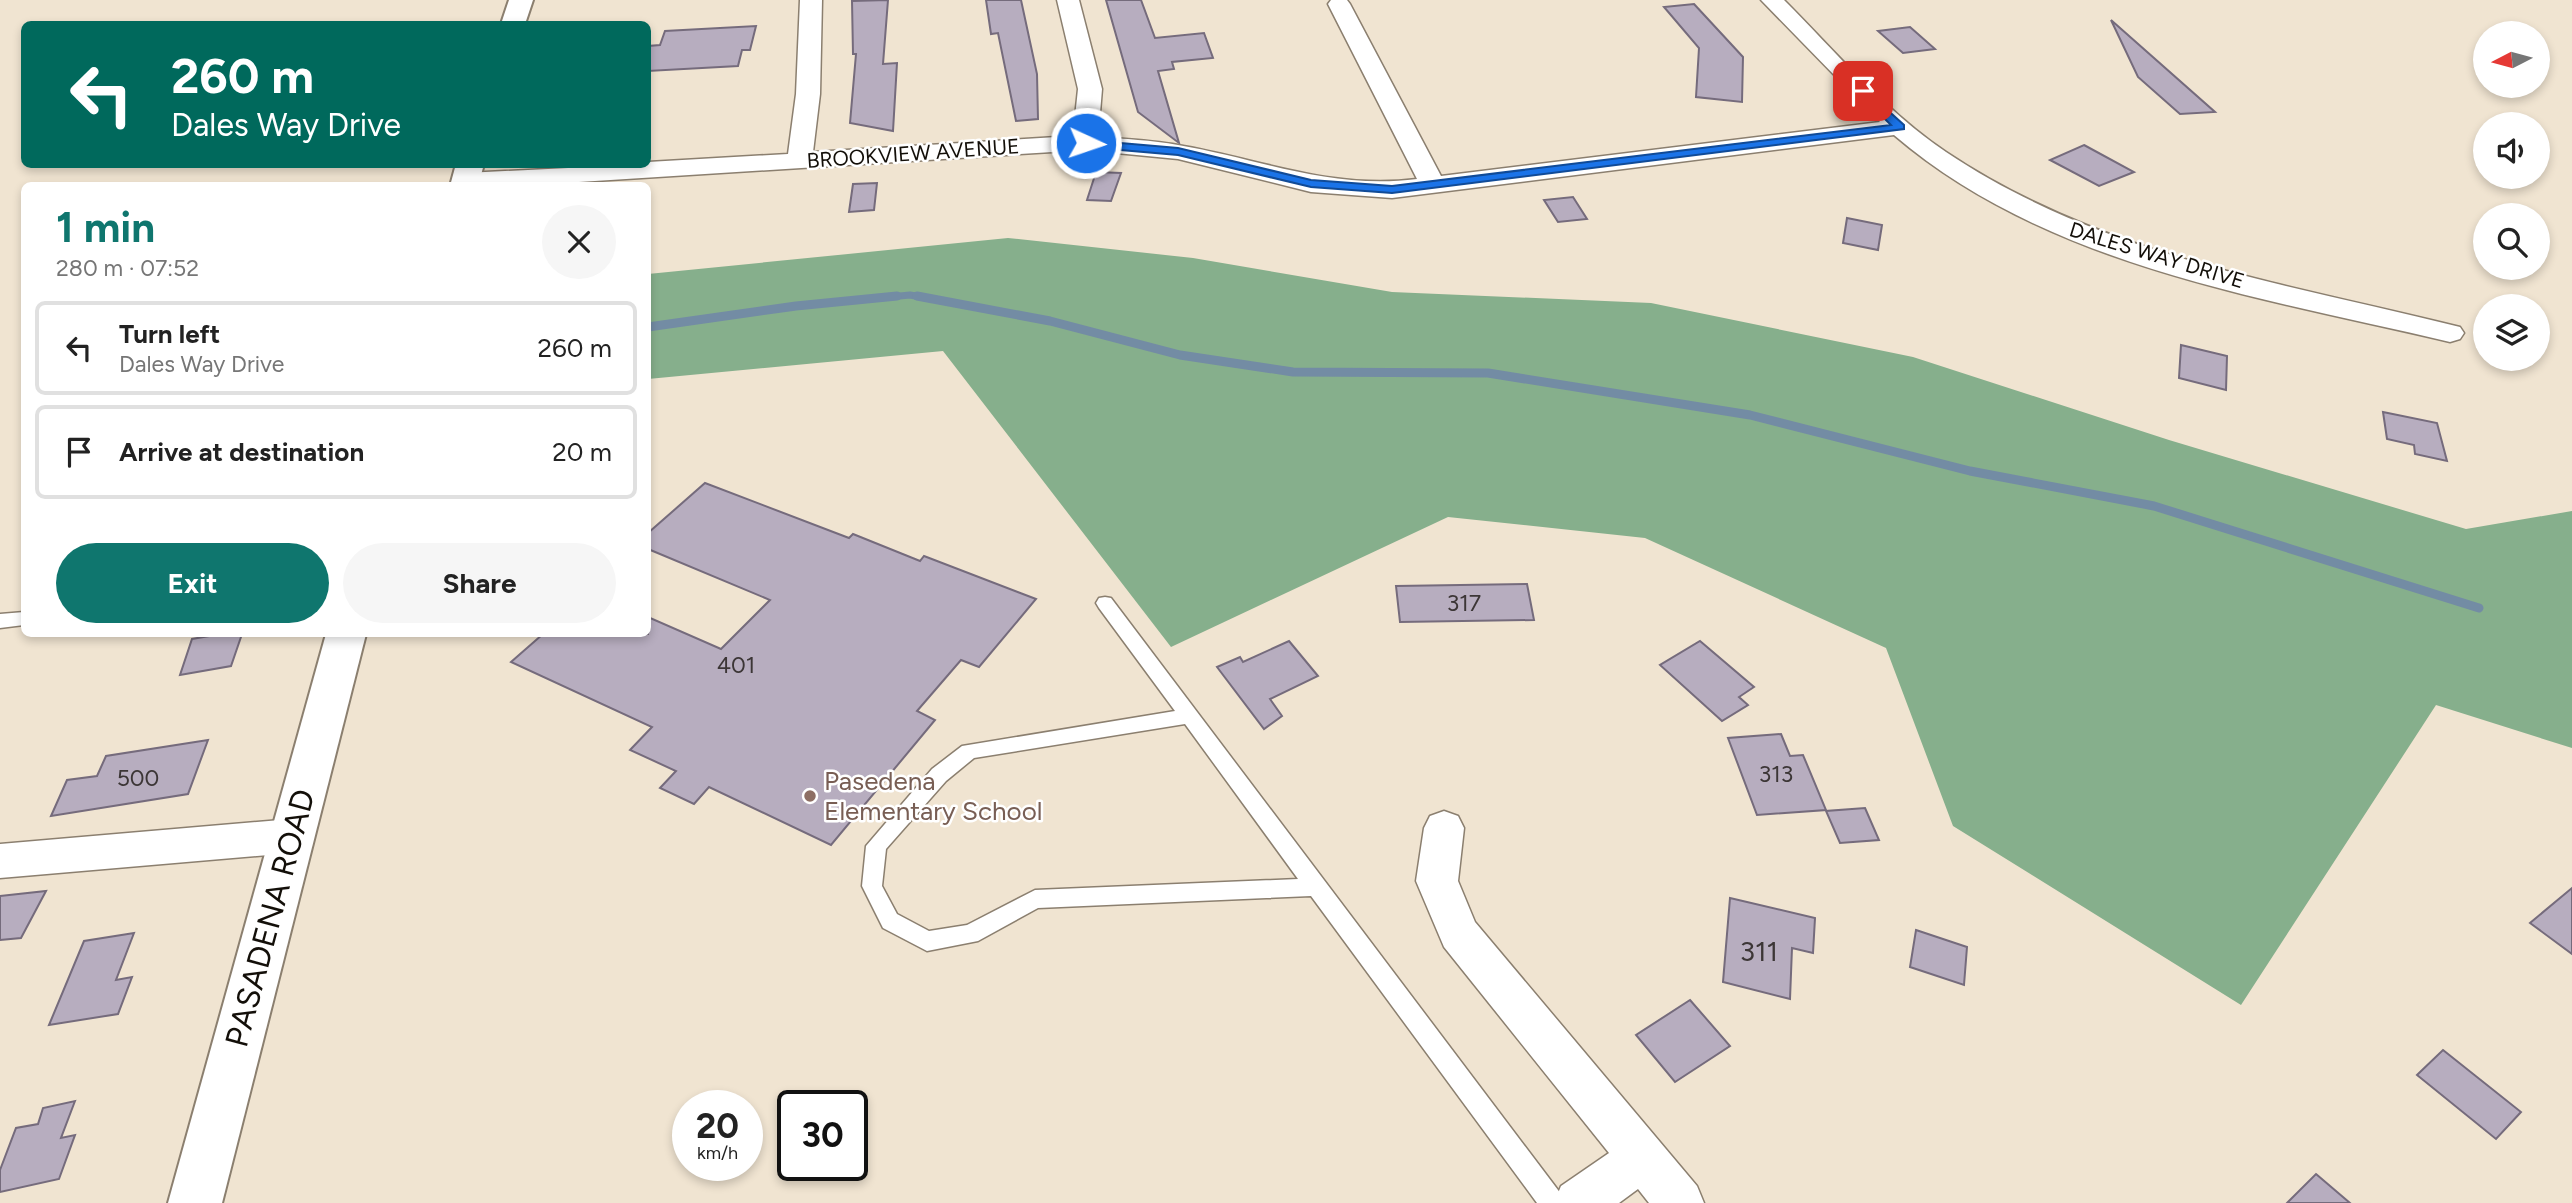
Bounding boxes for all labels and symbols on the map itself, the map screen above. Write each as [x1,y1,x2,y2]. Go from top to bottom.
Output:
north arrow [2473,21,2550,98]
pin [1833,61,1893,121]
position arrow [1049,106,1123,180]
street label: BROOKVIEW AVENUE [806,133,1020,173]
street label: DALES WAY DRIVE [2066,216,2248,294]
house number: 317 [1447,589,1481,617]
house number: 401 [717,651,755,679]
house number: 313 [1759,760,1793,788]
house number: 500 [117,764,159,792]
place label: Pasedena Elementary School [824,765,1042,827]
street label: PASADENA ROAD [217,785,323,1051]
marker: Pasedena Elementary School [802,788,818,804]
house number: 311 [1740,934,1778,968]
speed limit sign: 30 [777,1090,868,1181]

